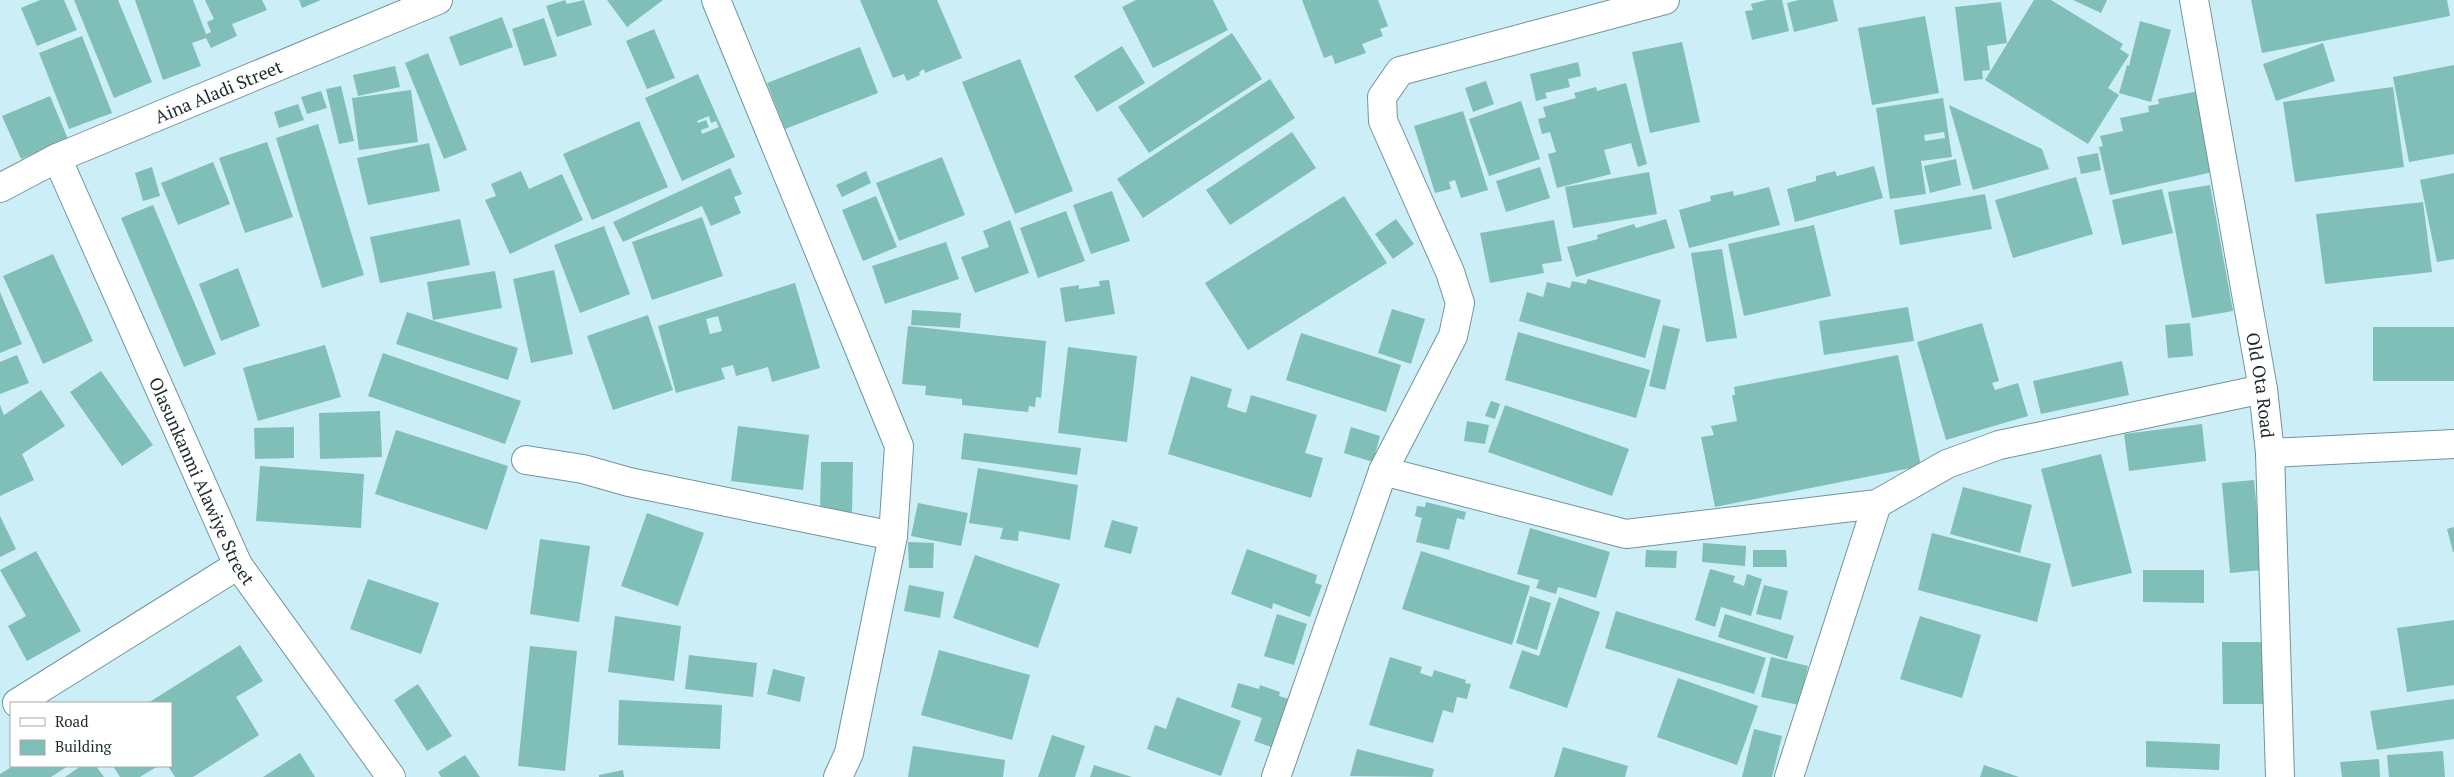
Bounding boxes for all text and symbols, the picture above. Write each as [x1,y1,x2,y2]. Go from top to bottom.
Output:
street label: Aina Aladi Street [151,54,286,128]
street label: Old Ota Road [2241,330,2280,439]
street label: Olasunkanmi Alawiye Street [144,373,261,590]
legend [10,702,172,767]
text: Road [55,711,88,731]
text: Building [55,736,113,756]

